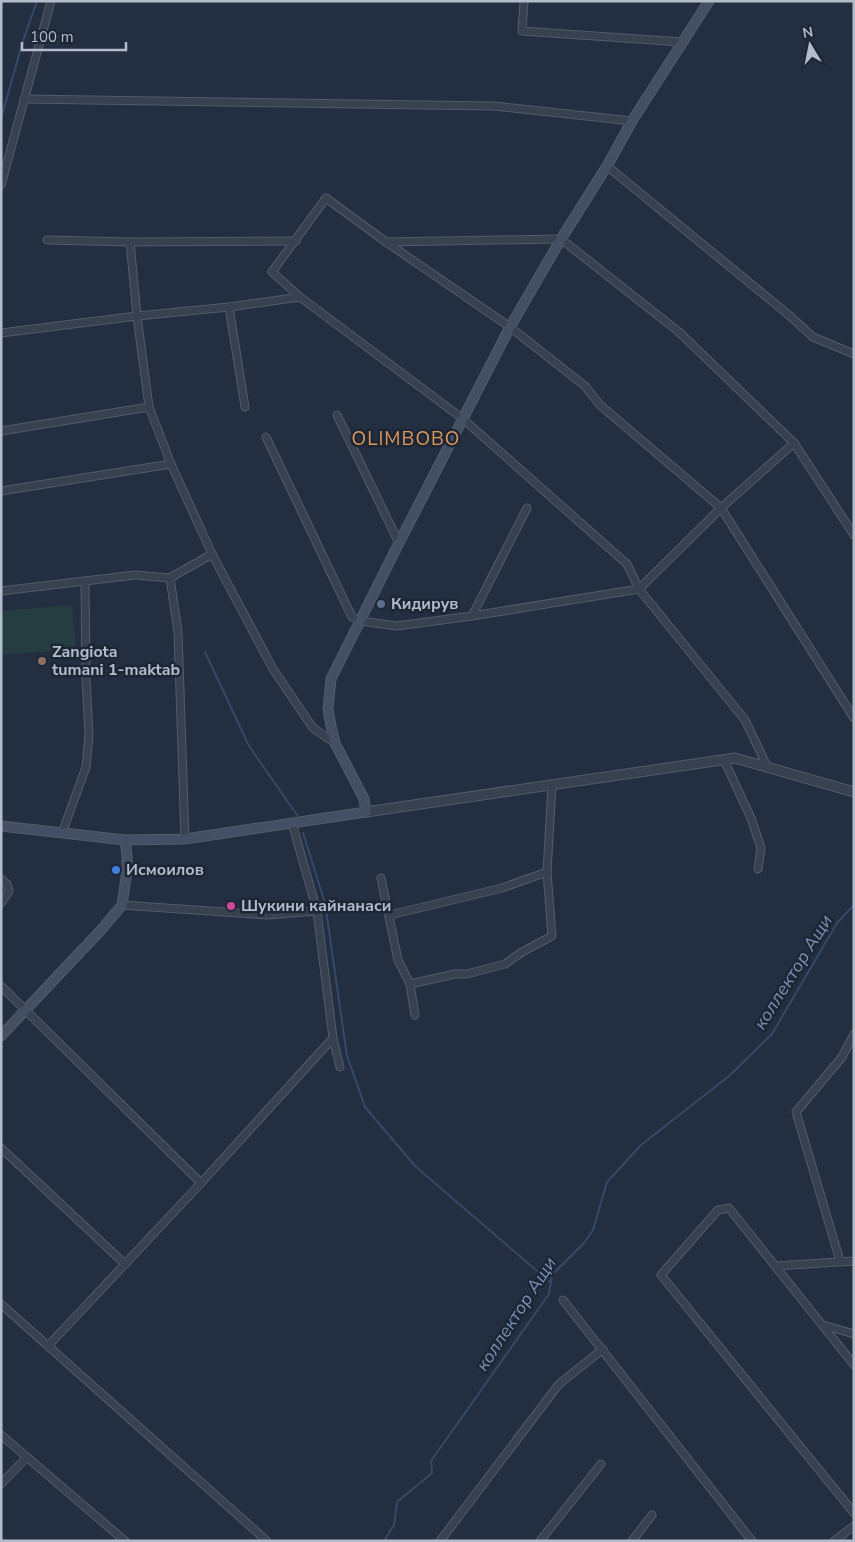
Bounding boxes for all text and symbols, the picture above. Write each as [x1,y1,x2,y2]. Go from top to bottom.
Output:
scale bar [22,20,126,52]
north arrow [785,20,835,70]
text: N [801,22,815,43]
text: 100 m [30,27,74,47]
district label: OLIMBOBO [352,426,460,452]
place label: Кидирув [391,593,458,615]
marker: Кидирув [375,598,387,610]
place label: Zangiota tumani 1-maktab [52,641,180,681]
marker: Zangiota tumani 1-maktab [36,655,48,667]
place label: Исмоилов [126,859,204,881]
marker: Исмоилов [110,864,122,876]
place label: Шукини кайнанаси [241,895,392,917]
marker: Шукини кайнанаси [225,900,237,912]
water label: коллектор Ащи [748,910,838,1034]
water label: коллектор Ащи [470,1252,562,1376]

